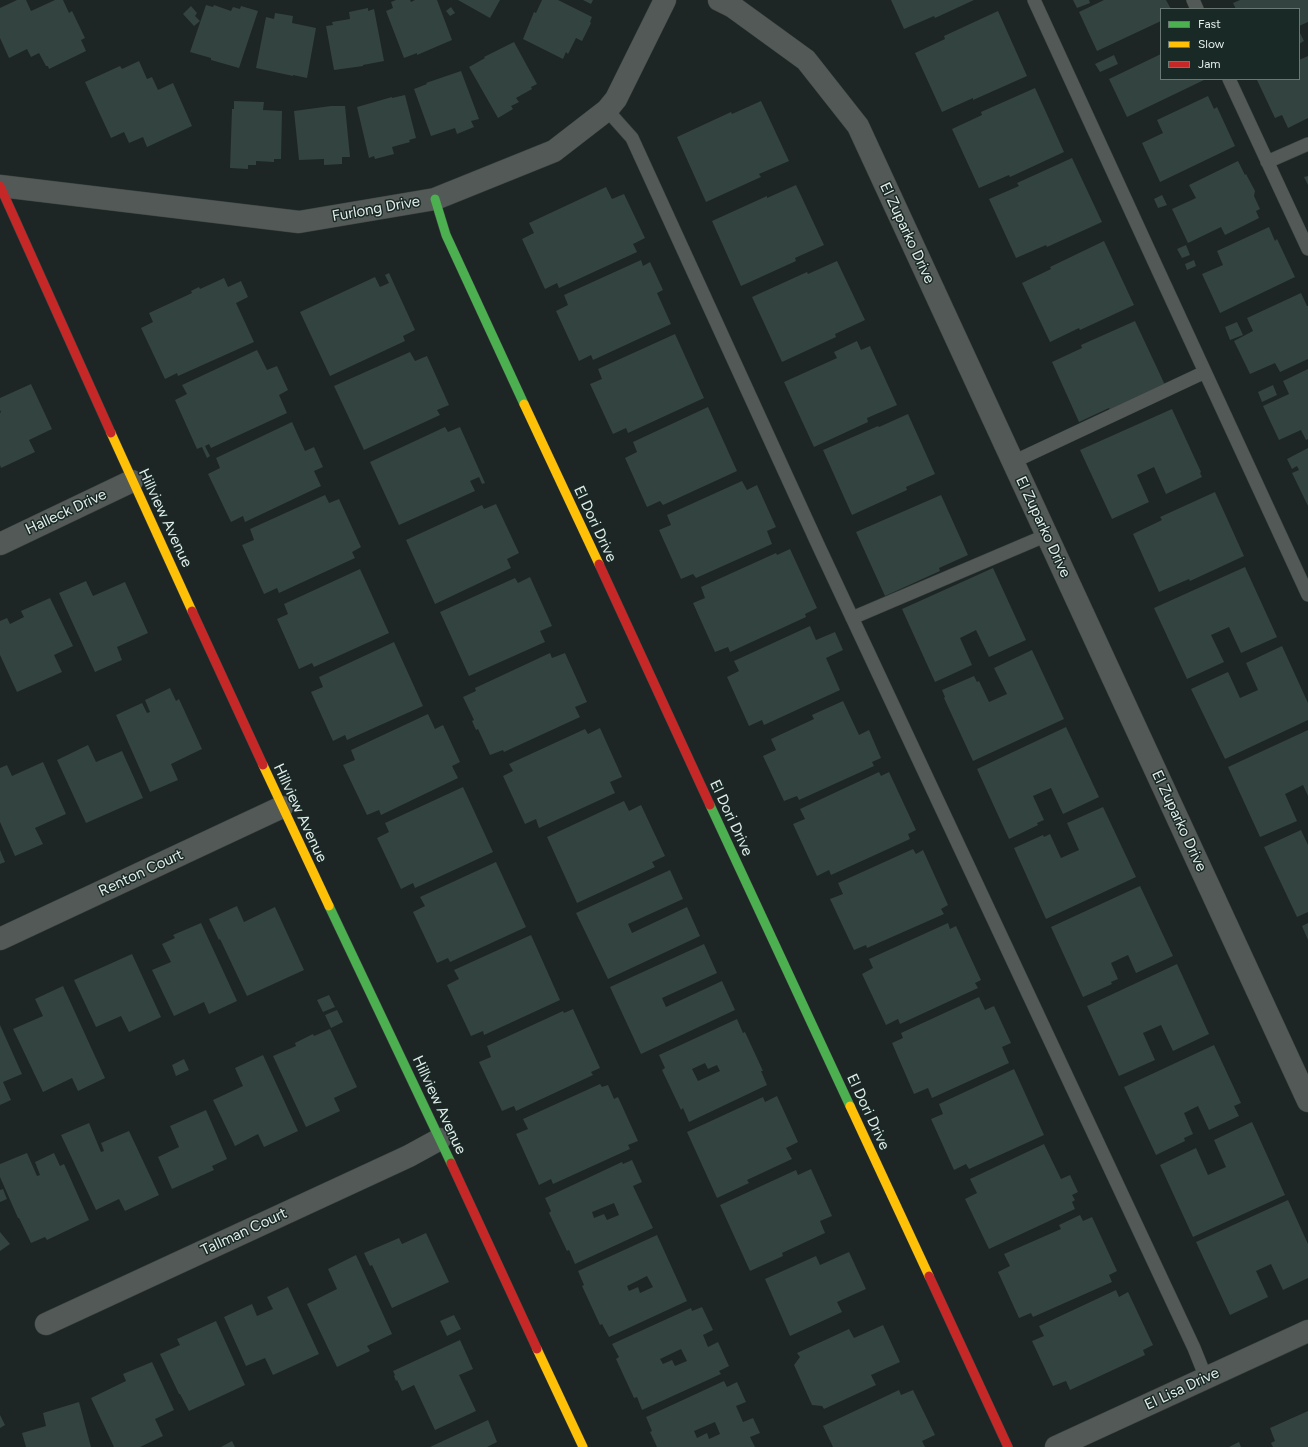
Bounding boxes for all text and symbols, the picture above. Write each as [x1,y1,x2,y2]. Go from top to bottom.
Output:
legend [1160,8,1300,80]
text: Fast [1198,17,1221,31]
text: Slow [1198,37,1224,51]
text: Jam [1198,57,1221,71]
street label: El Zuparko Drive [876,180,938,286]
street label: Furlong Drive [331,192,421,226]
street label: Hillview Avenue [134,466,196,570]
street label: El Zuparko Drive [1012,474,1074,580]
street label: El Dori Drive [570,483,620,565]
street label: Halleck Drive [23,485,109,539]
street label: Hillview Avenue [269,761,331,865]
street label: El Zuparko Drive [1148,768,1210,874]
street label: El Dori Drive [706,777,756,859]
street label: Renton Court [96,846,186,900]
street label: Hillview Avenue [408,1053,470,1157]
street label: El Dori Drive [843,1071,893,1153]
street label: Tallman Court [198,1204,290,1260]
street label: El Lisa Drive [1142,1364,1222,1414]

